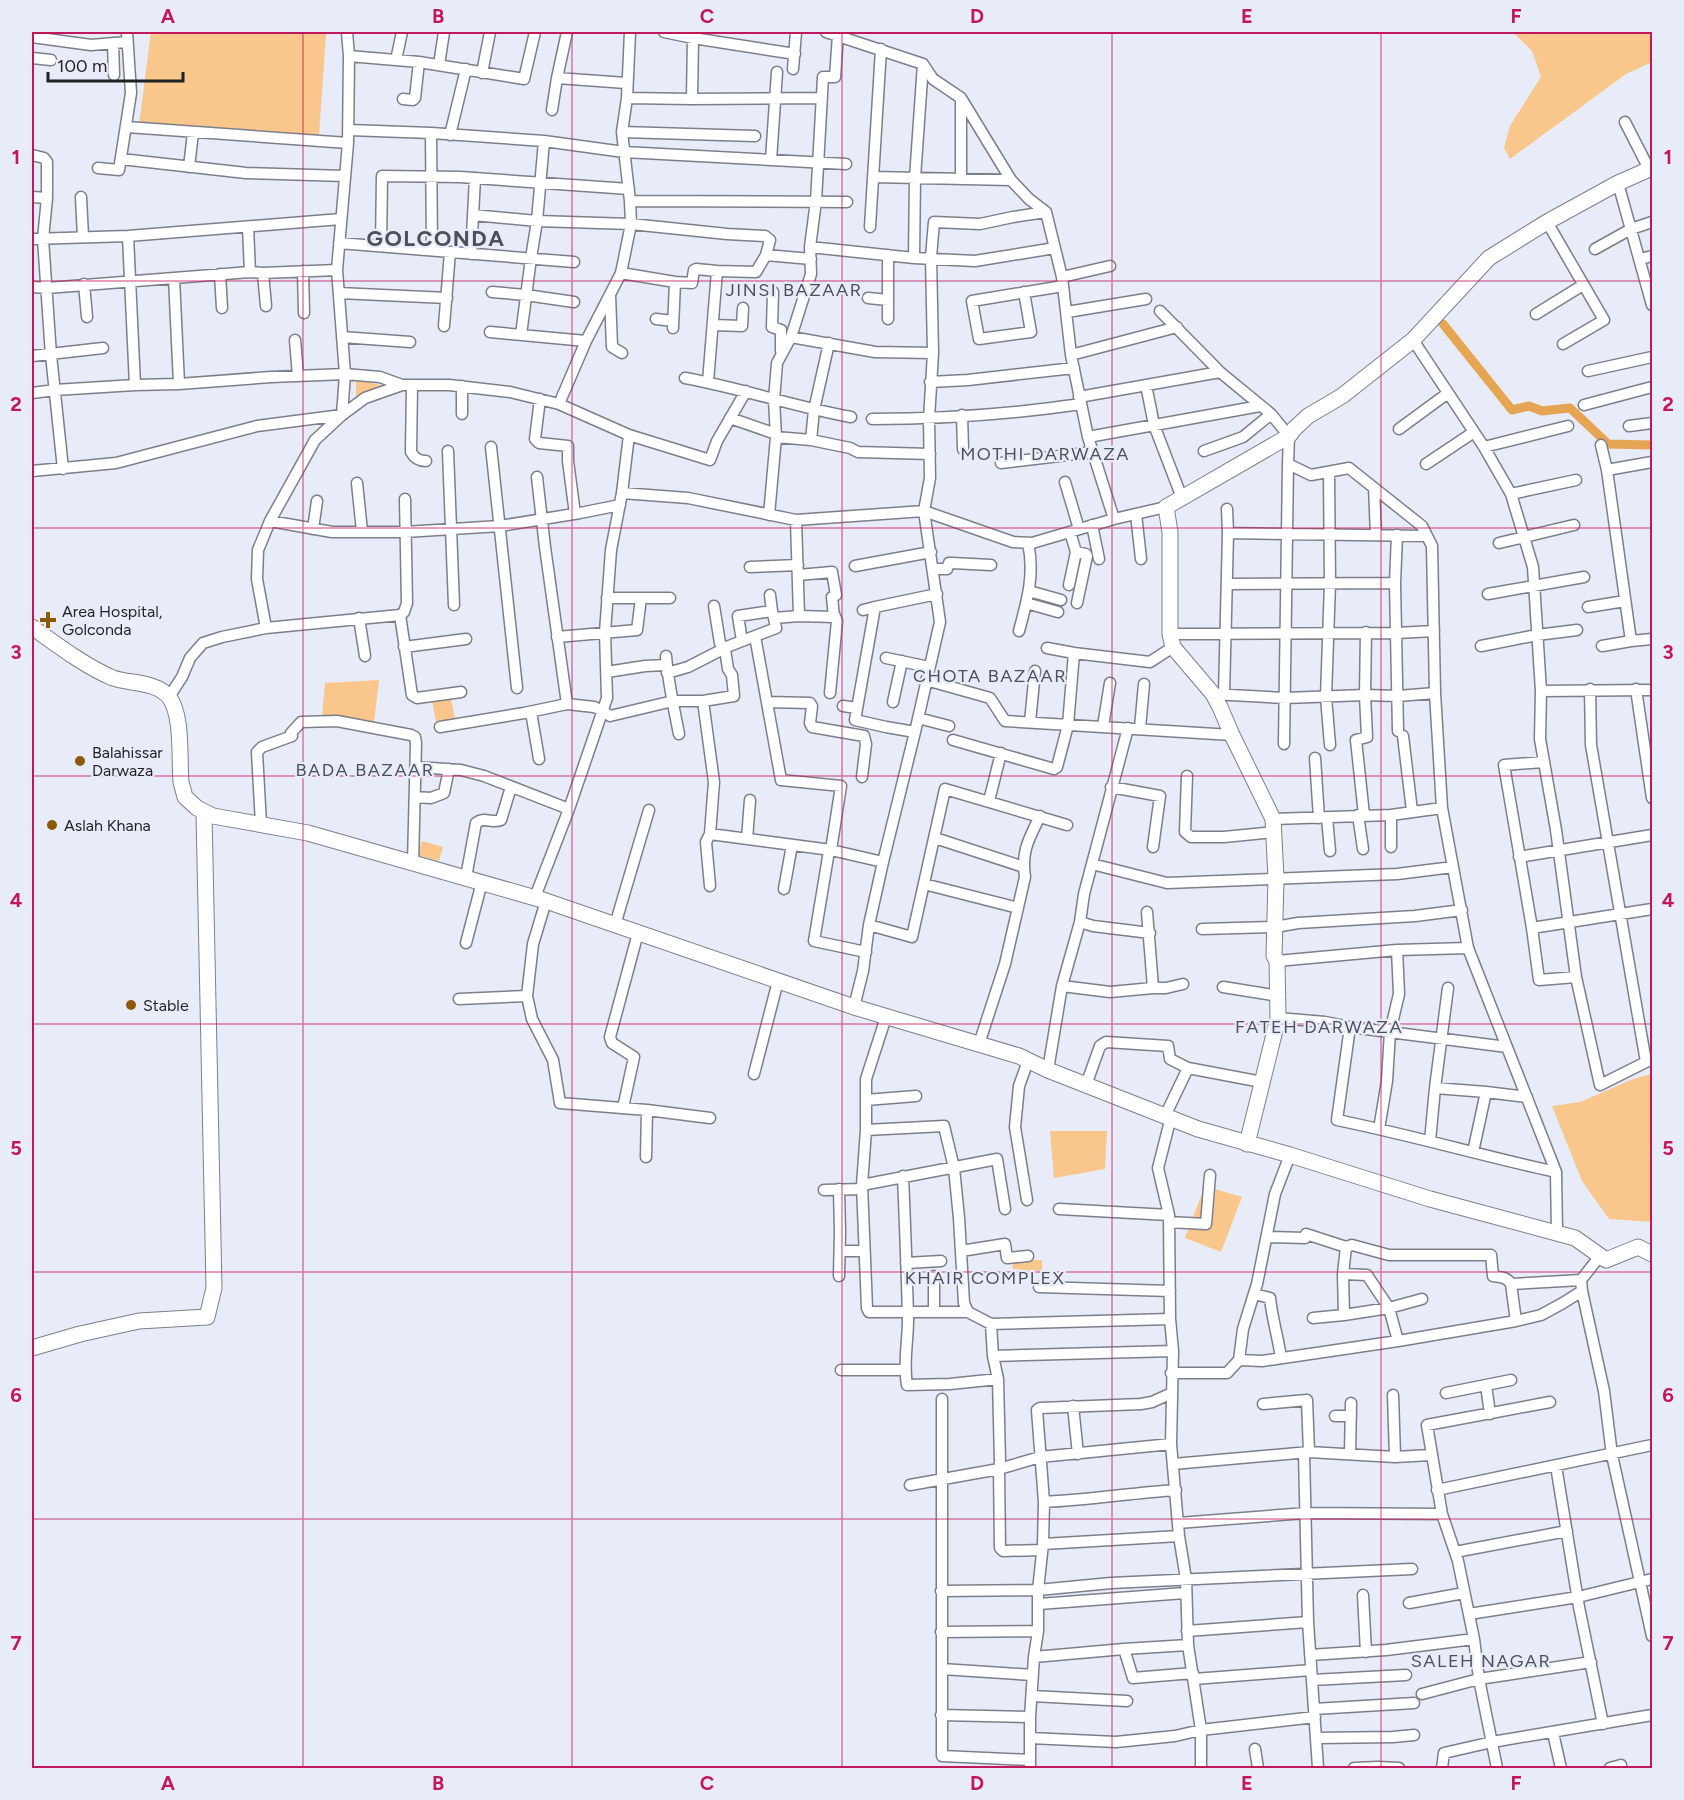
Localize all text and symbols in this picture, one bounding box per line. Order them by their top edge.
text: A [161,4,176,28]
text: B [432,4,444,28]
text: C [700,4,714,28]
text: D [970,4,984,28]
text: E [1241,4,1253,28]
text: F [1510,4,1522,28]
scale bar [48,45,183,83]
text: 100 m [57,55,107,77]
text: 1 [12,145,20,169]
text: 1 [1664,145,1672,169]
district label: GOLCONDA [367,225,505,252]
district label: JINSI BAZAAR [726,279,862,301]
text: 2 [10,392,22,416]
text: 2 [1662,392,1674,416]
district label: MOTHI DARWAZA [960,443,1130,465]
place label: Area Hospital, Golconda [62,602,162,639]
marker: Area Hospital, Golconda [39,611,57,629]
text: 3 [10,640,22,664]
text: 3 [1662,640,1674,664]
district label: CHOTA BAZAAR [913,665,1067,687]
place label: Balahissar Darwaza [92,743,163,780]
marker: Balahissar Darwaza [73,754,87,768]
district label: BADA BAZAAR [295,759,435,781]
place label: Aslah Khana [64,816,151,835]
marker: Aslah Khana [45,818,59,832]
text: 4 [10,888,23,912]
text: 4 [1662,888,1675,912]
place label: Stable [143,996,189,1015]
marker: Stable [124,998,138,1012]
district label: FATEH DARWAZA [1235,1016,1403,1038]
text: 5 [10,1136,22,1160]
text: 5 [1662,1136,1674,1160]
district label: KHAIR COMPLEX [905,1267,1065,1289]
text: 6 [10,1383,22,1407]
text: 6 [1662,1383,1674,1407]
text: 7 [10,1631,22,1655]
text: 7 [1662,1631,1674,1655]
district label: SALEH NAGAR [1411,1650,1551,1672]
text: A [161,1771,176,1795]
text: B [432,1771,444,1795]
text: C [700,1771,714,1795]
text: D [970,1771,984,1795]
text: E [1241,1771,1253,1795]
text: F [1510,1771,1522,1795]

